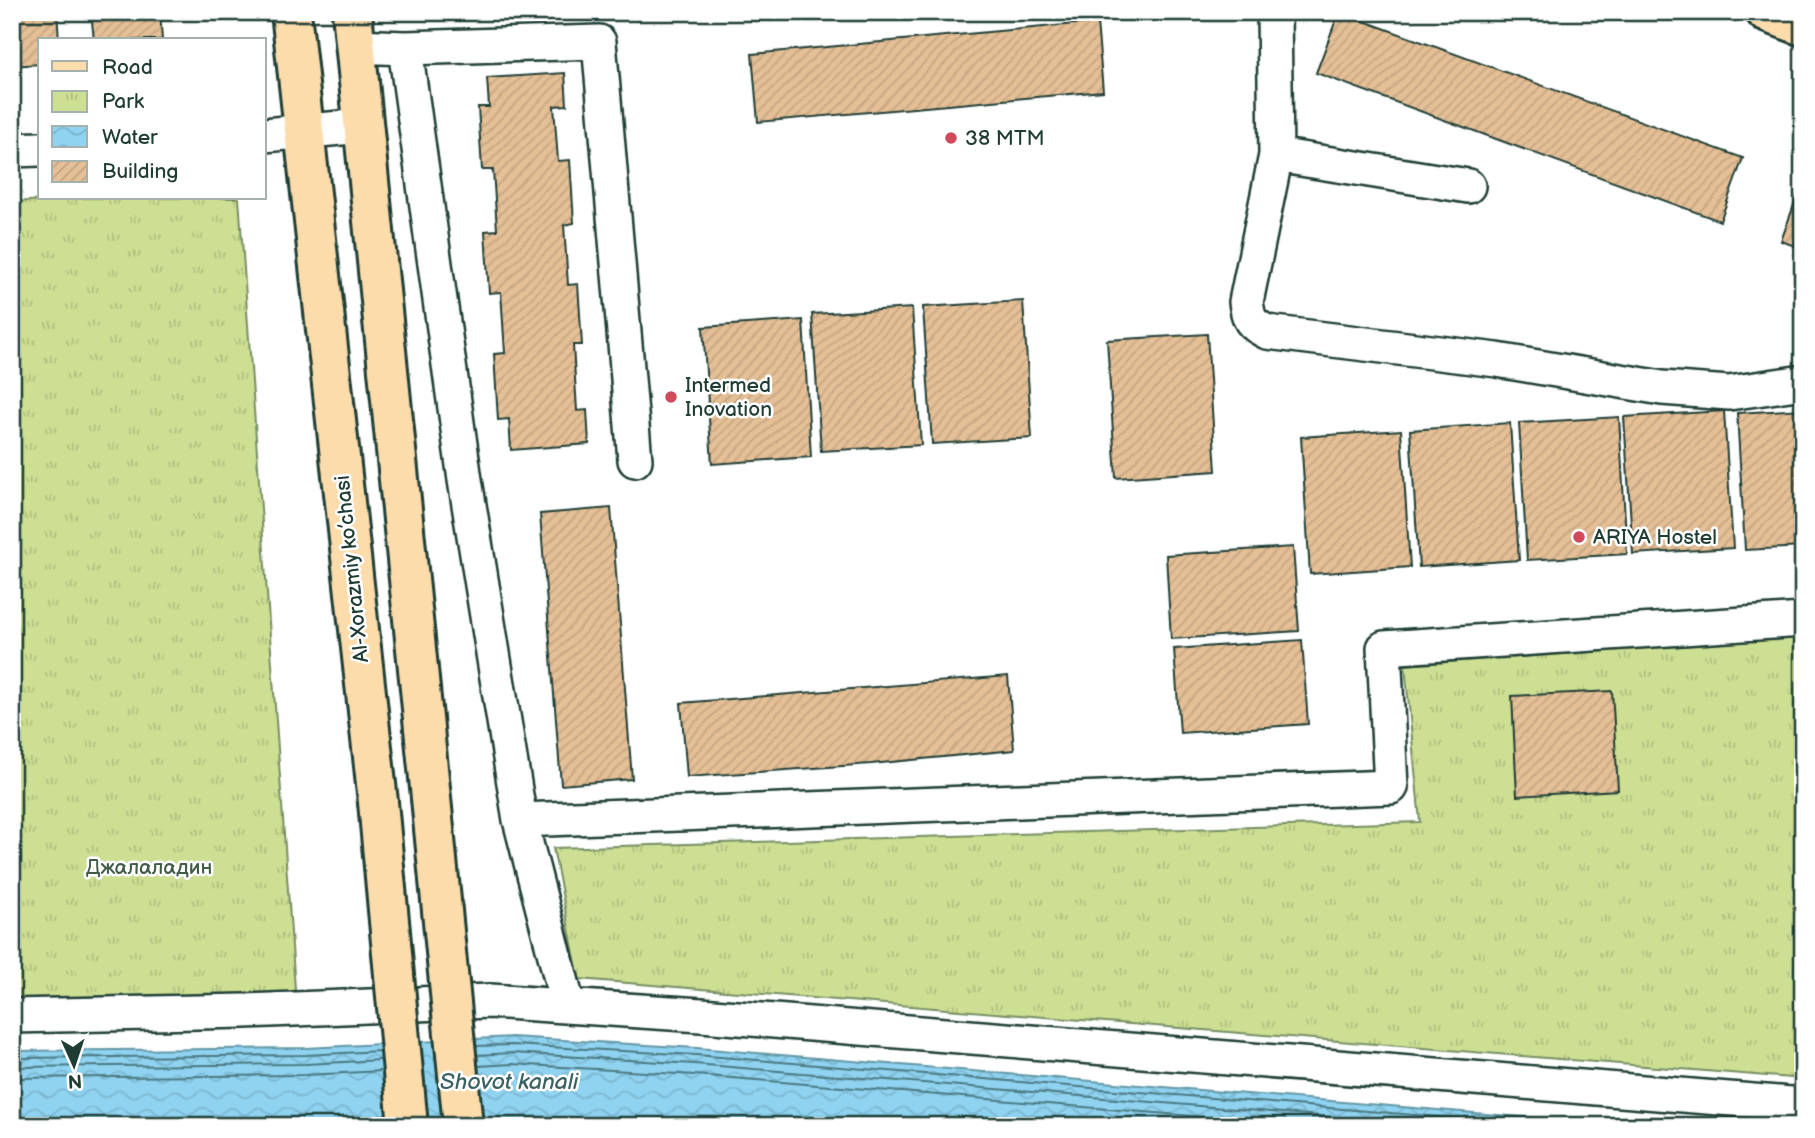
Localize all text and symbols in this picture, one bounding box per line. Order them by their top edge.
legend [38,38,266,200]
text: Road [102,55,153,80]
text: Park [102,89,145,114]
text: Water [102,125,158,150]
place label: 38 MTM [965,126,1045,151]
marker: 38 MTM [943,130,959,146]
text: Building [102,159,178,184]
place label: Intermed Inovation [685,373,772,422]
marker: Intermed Inovation [663,389,679,405]
street label: Al-Xorazmiy ko’chasi [330,474,374,664]
place label: ARIYA Hostel [1593,525,1717,550]
marker: ARIYA Hostel [1571,529,1587,545]
park label: Джалаладин [86,855,212,880]
north arrow [38,1030,108,1100]
water label: Shovot kanali [440,1068,579,1096]
text: N [67,1069,83,1092]

